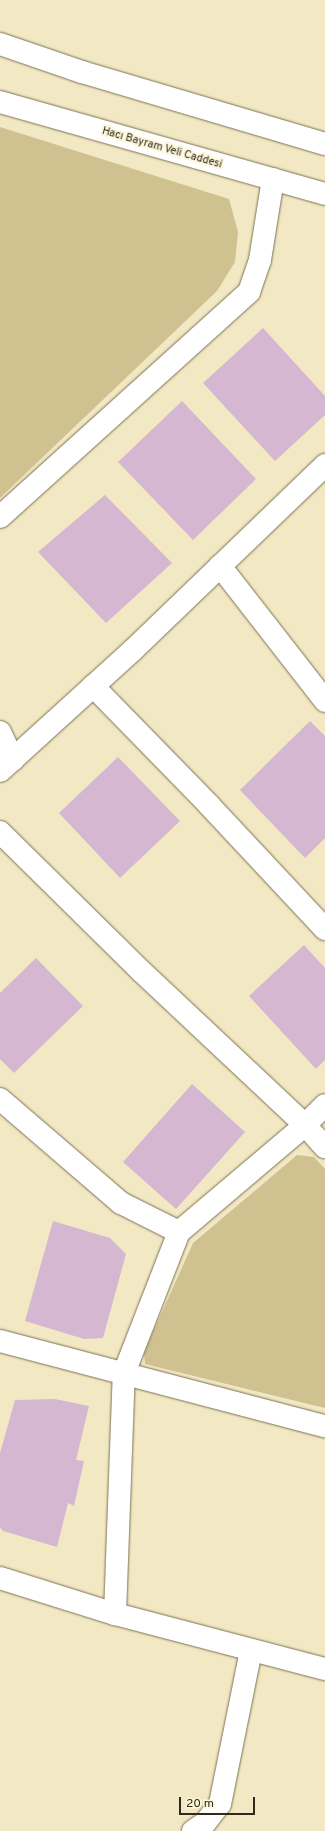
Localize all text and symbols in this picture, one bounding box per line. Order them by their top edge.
street label: Hacı Bayram Veli Caddesi [100,124,224,172]
scale bar [181,1789,257,1815]
text: 20 m [186,1796,214,1812]

